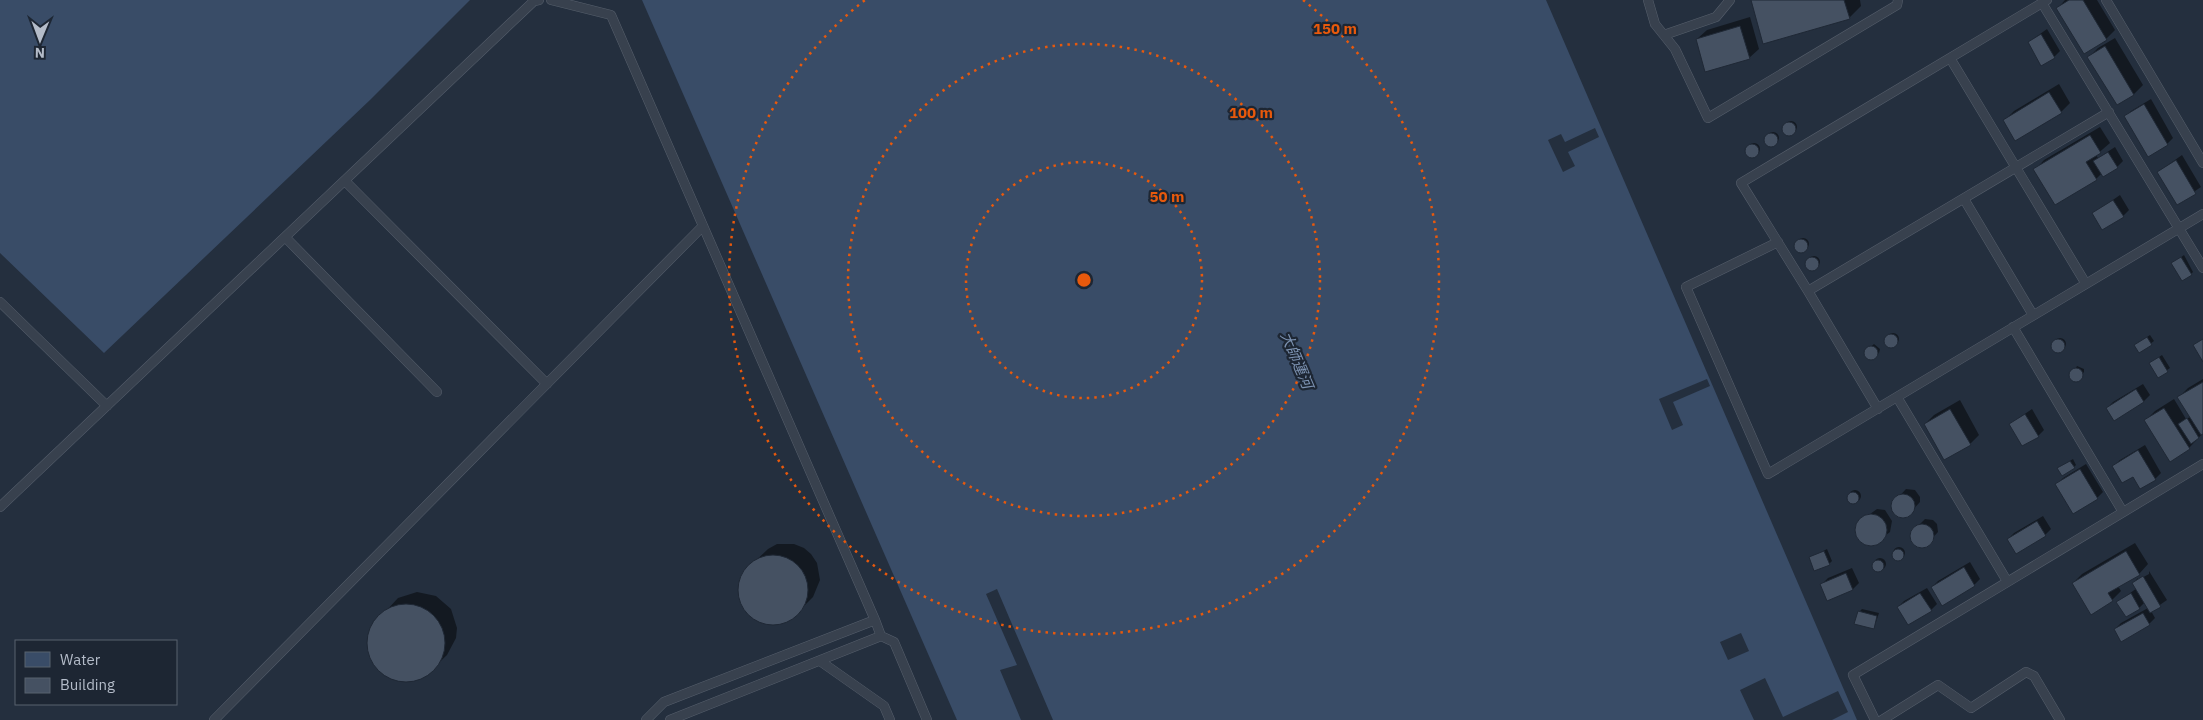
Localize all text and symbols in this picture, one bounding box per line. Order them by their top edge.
north arrow [15,15,65,65]
text: 150 m [1313,19,1357,38]
text: N [35,44,45,62]
text: 100 m [1229,103,1273,122]
text: 50 m [1150,187,1184,206]
centre of rings [1075,271,1093,289]
water label: 大師運河 [1277,329,1319,394]
legend [15,640,178,705]
text: Water [60,650,101,669]
text: Building [60,675,115,694]

